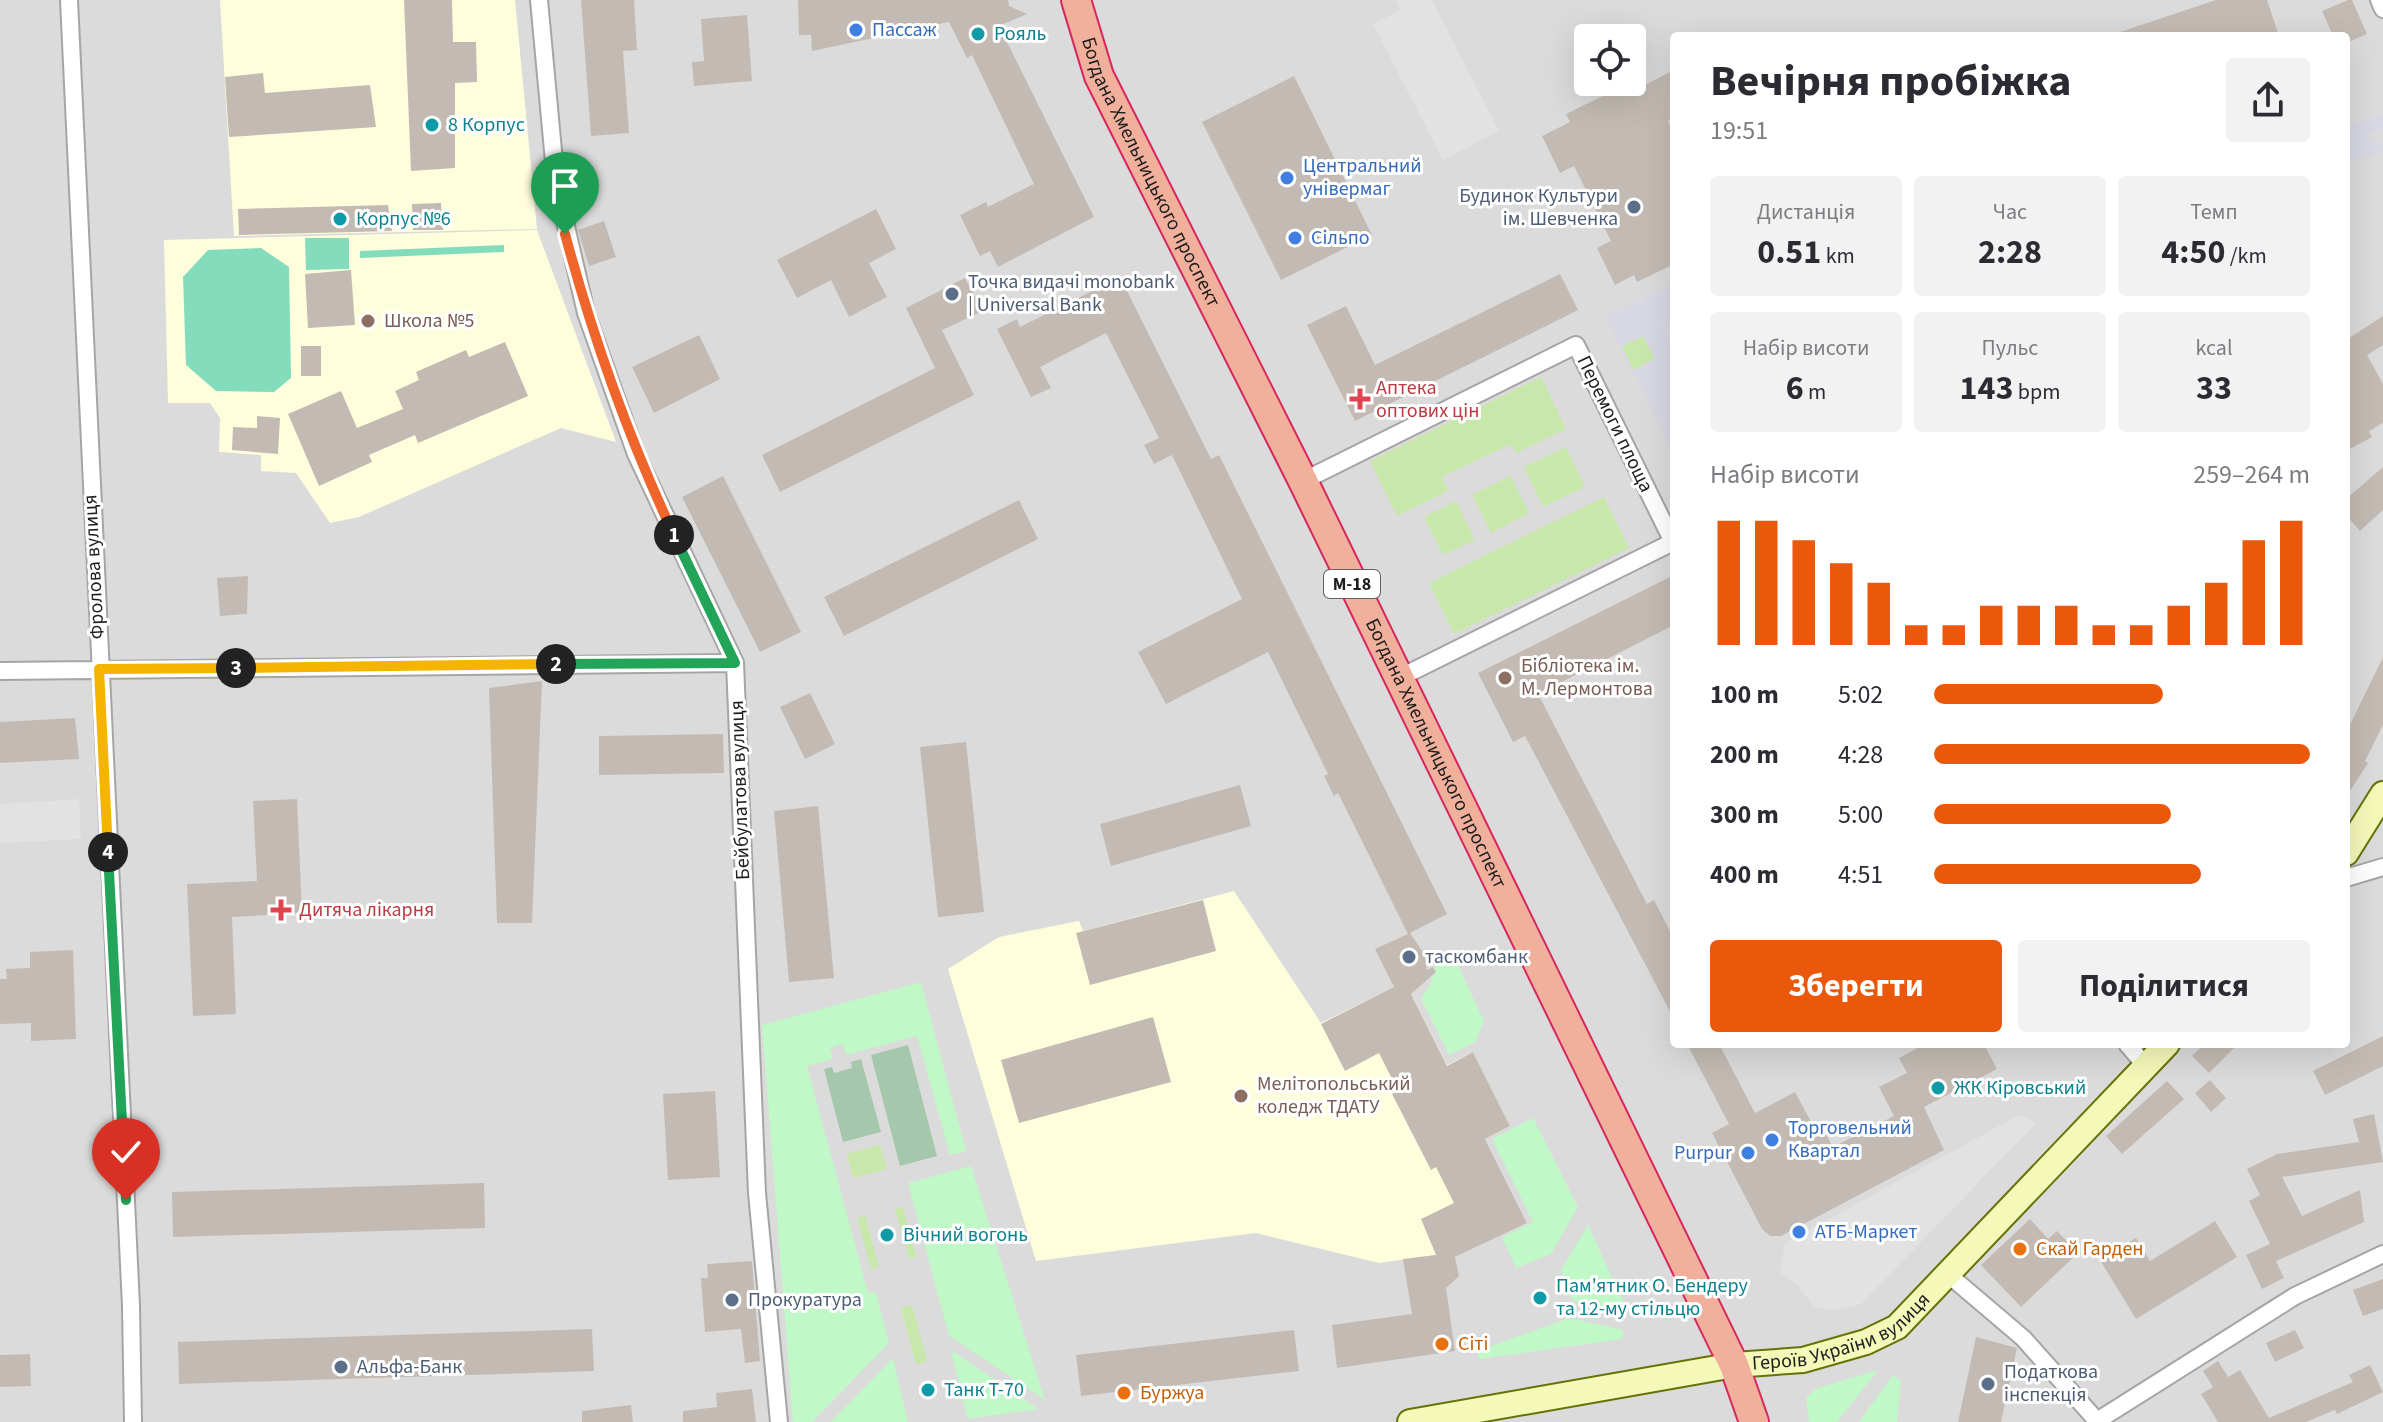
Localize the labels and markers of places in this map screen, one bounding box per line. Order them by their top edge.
place label: Пассаж [872,16,937,44]
place label: Рояль [994,20,1046,48]
marker: Пассаж [847,21,865,39]
marker: Рояль [969,25,987,43]
place label: 8 Корпус [448,111,525,139]
marker: 8 Корпус [423,116,441,134]
pin [531,152,599,234]
place label: Центральний універмаг [1303,152,1422,203]
marker: Центральний універмаг [1278,169,1296,187]
place label: Будинок Культури ім. Шевченка [1459,182,1618,233]
marker: Будинок Культури ім. Шевченка [1625,198,1643,216]
place label: Корпус №6 [356,205,451,233]
marker: Корпус №6 [331,210,349,228]
place label: Сільпо [1311,224,1370,252]
marker: Сільпо [1286,229,1304,247]
place label: Точка видачі monobank | Universal Bank [968,268,1175,319]
marker: Точка видачі monobank | Universal Bank [943,285,961,303]
place label: Школа №5 [384,307,474,335]
marker: Школа №5 [359,312,377,330]
place label: Аптека оптових цін [1376,374,1479,425]
marker: Аптека оптових цін [1351,390,1369,408]
pin: 1 [654,515,694,555]
pin: 2 [536,644,576,684]
pin: 3 [216,648,256,688]
place label: Бібліотека ім. М. Лермонтова [1521,652,1653,703]
marker: Бібліотека ім. М. Лермонтова [1496,669,1514,687]
pin: 4 [88,832,128,872]
place label: Дитяча лікарня [299,896,434,924]
marker: Дитяча лікарня [270,899,292,921]
place label: таскомбанк [1425,943,1528,971]
marker: таскомбанк [1400,948,1418,966]
place label: Мелітопольський коледж ТДАТУ [1257,1070,1411,1121]
place label: ЖК Кіровський [1954,1074,2086,1102]
marker: ЖК Кіровський [1929,1079,1947,1097]
marker: Мелітопольський коледж ТДАТУ [1232,1087,1250,1105]
place label: Торговельний Квартал [1788,1114,1912,1165]
pin [92,1118,160,1200]
marker: Торговельний Квартал [1763,1131,1781,1149]
place label: Purpur [1674,1139,1732,1167]
marker: Purpur [1739,1144,1757,1162]
place label: АТБ-Маркет [1815,1218,1918,1246]
place label: Вічний вогонь [903,1221,1028,1249]
marker: АТБ-Маркет [1790,1223,1808,1241]
marker: Вічний вогонь [878,1226,896,1244]
place label: Скай Гарден [2036,1235,2144,1263]
marker: Скай Гарден [2011,1240,2029,1258]
place label: Пам'ятник О. Бендеру та 12-му стільцю [1556,1272,1749,1323]
place label: Прокуратура [748,1286,862,1314]
marker: Пам'ятник О. Бендеру та 12-му стільцю [1531,1289,1549,1307]
marker: Прокуратура [723,1291,741,1309]
place label: Сіті [1458,1330,1488,1358]
marker: Сіті [1433,1335,1451,1353]
place label: Альфа-Банк [357,1353,462,1381]
marker: Альфа-Банк [332,1358,350,1376]
place label: Податкова інспекція [2004,1358,2098,1409]
marker: Податкова інспекція [1979,1375,1997,1393]
place label: Танк Т-70 [944,1376,1024,1404]
place label: Буржуа [1140,1379,1204,1407]
marker: Танк Т-70 [919,1381,937,1399]
marker: Буржуа [1115,1384,1133,1402]

